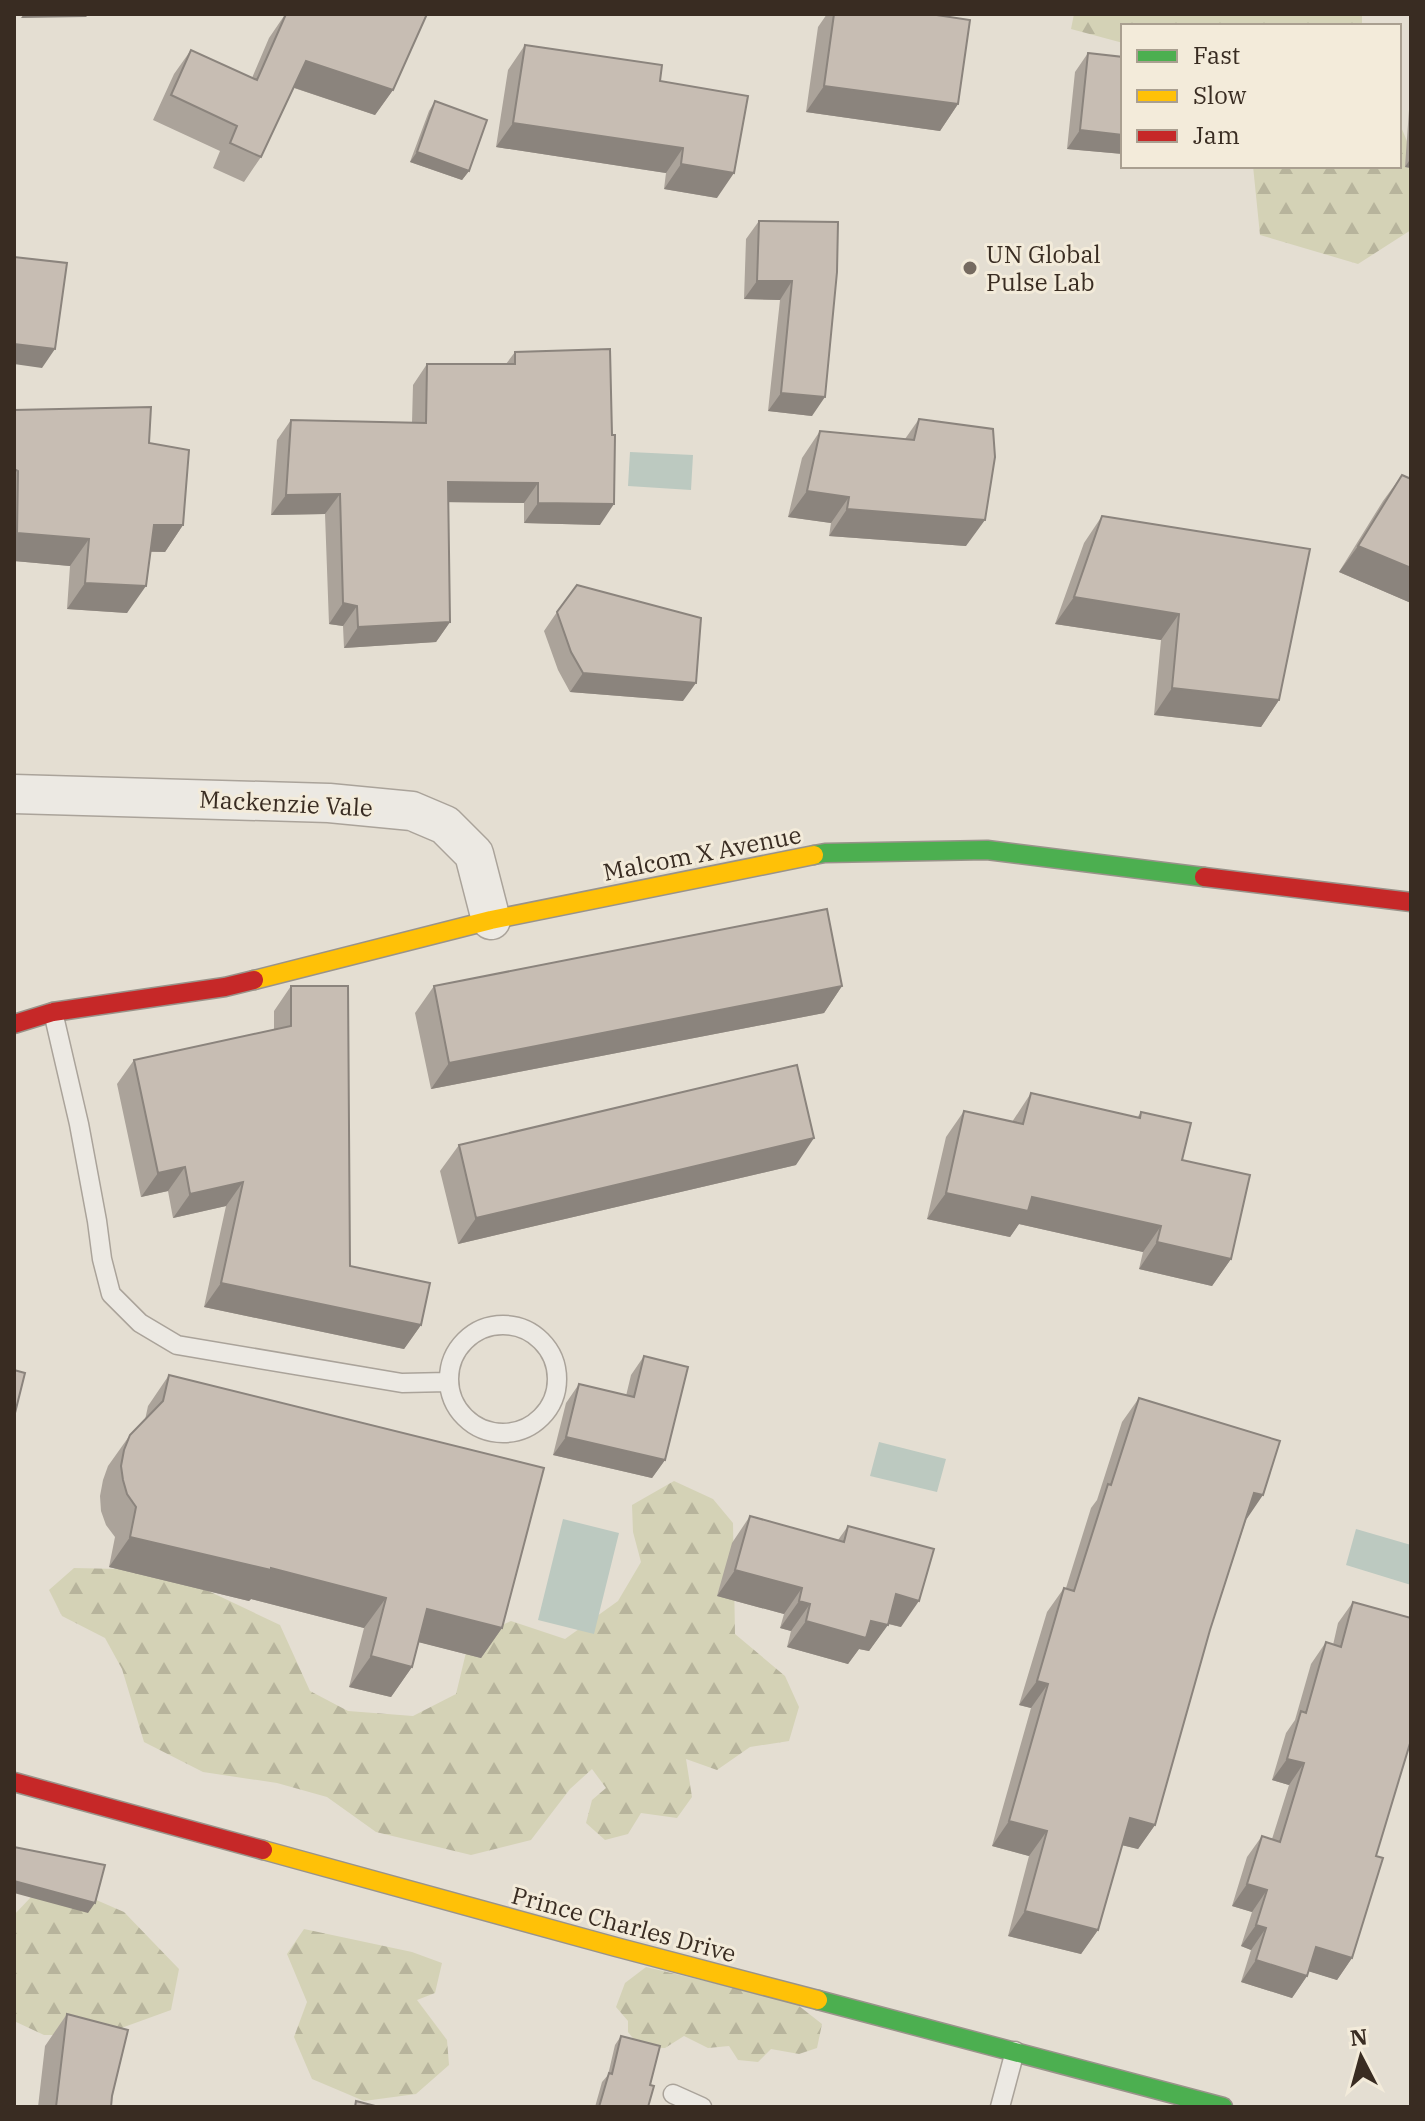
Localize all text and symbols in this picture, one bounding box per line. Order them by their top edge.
legend [1121,24,1401,168]
text: Fast [1193,39,1240,71]
text: Slow [1193,79,1247,111]
text: Jam [1193,119,1240,151]
place label: UN Global Pulse Lab [986,238,1101,298]
marker: UN Global Pulse Lab [961,259,979,277]
street label: Mackenzie Vale [198,782,374,824]
street label: Malcom X Avenue [600,818,804,888]
street label: Prince Charles Drive [508,1879,740,1969]
north arrow [1321,2017,1401,2097]
text: N [1349,2021,1369,2052]

